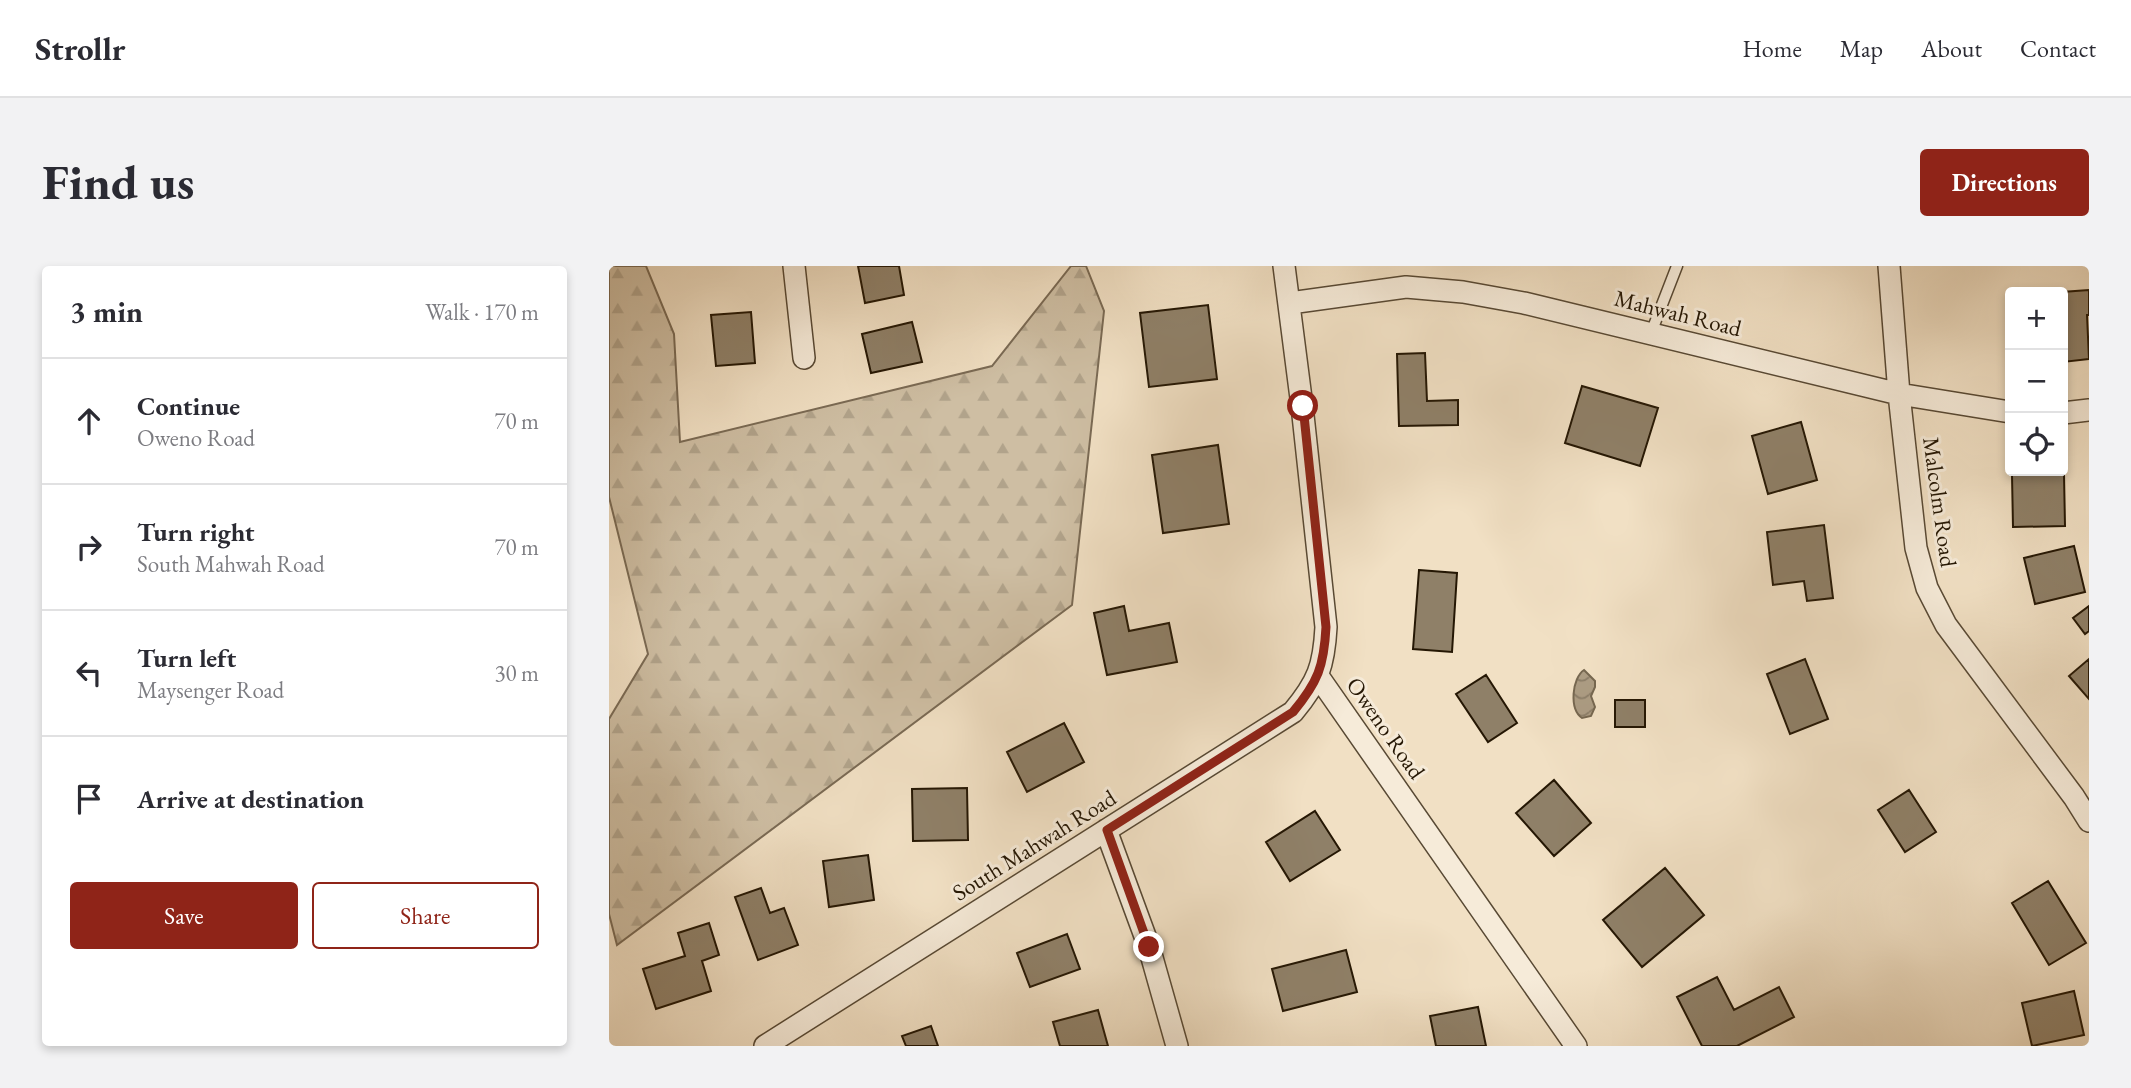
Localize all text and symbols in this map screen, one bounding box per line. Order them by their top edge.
text: Strollr [35,27,126,70]
text: Home [1742,33,1802,64]
text: Map [1840,33,1883,64]
text: About [1921,33,1982,64]
text: Contact [2020,33,2096,64]
button: Directions [1920,149,2089,216]
text: Find us [42,150,194,214]
street label: Mahwah Road [1611,283,1745,343]
map controls [2005,287,2068,476]
button: + [2005,287,2068,350]
text: 3 min [70,292,143,331]
text: Walk · 170 m [425,297,539,327]
button: − [2005,350,2068,413]
text: Continue [137,389,240,423]
route start [1287,390,1318,421]
icon: ahead [70,402,108,440]
text: 70 m [494,406,539,436]
button: locate [2005,413,2068,476]
text: Oweno Road [137,423,255,453]
street label: Malcolm Road [1916,435,1964,569]
text: Turn right [137,515,255,549]
icon: right [70,528,108,566]
text: 70 m [494,532,539,562]
text: South Mahwah Road [137,549,325,579]
text: Turn left [137,641,236,675]
icon: left [70,654,108,692]
text: 30 m [494,658,539,688]
street label: Oweno Road [1340,671,1432,785]
text: Maysenger Road [137,675,284,705]
icon: arrive [70,780,108,818]
text: Arrive at destination [137,782,364,816]
street label: South Mahwah Road [946,782,1122,907]
button: Save [70,882,298,949]
button: Share [312,882,539,949]
route end [1133,931,1164,962]

